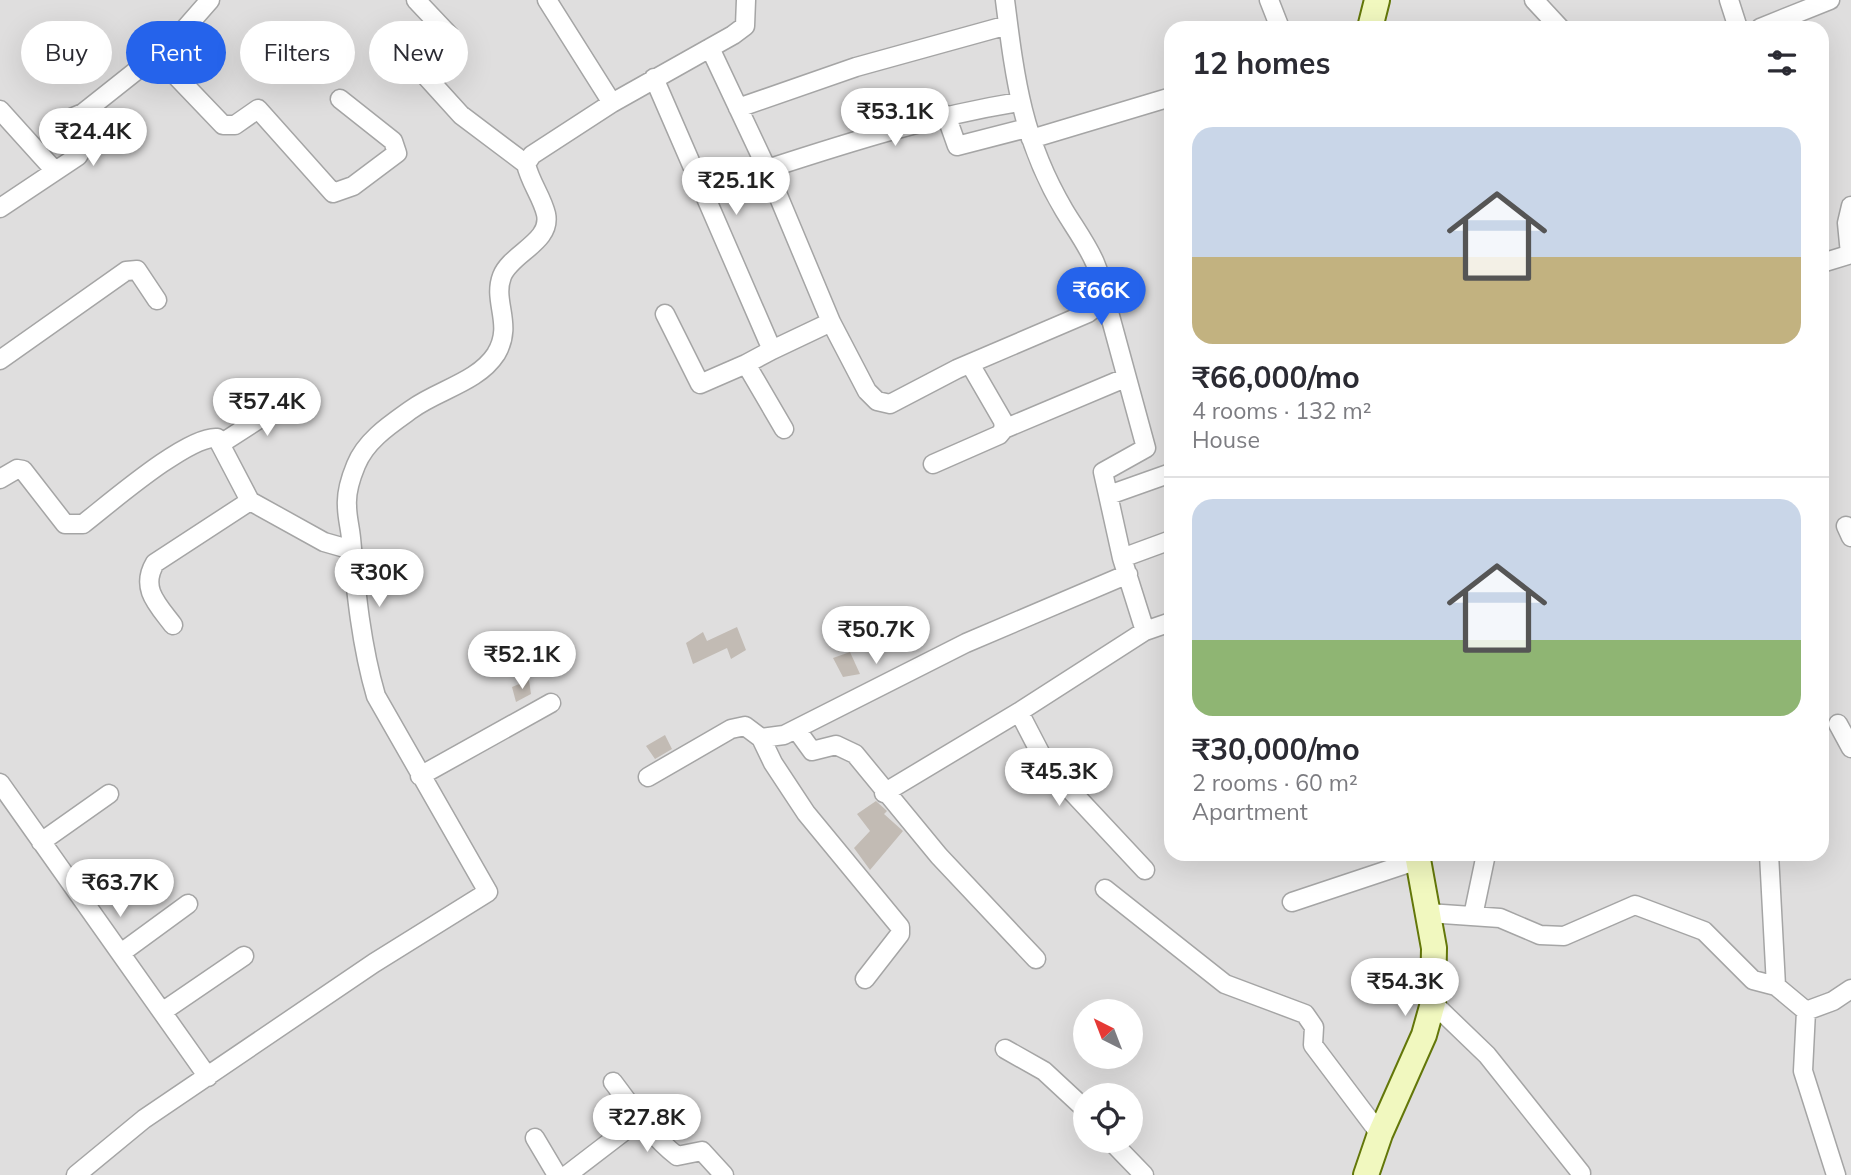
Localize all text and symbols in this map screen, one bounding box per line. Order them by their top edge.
chip: Buy [21,21,112,84]
chip: Rent [126,21,226,84]
chip: Filters [240,21,355,84]
chip: New [369,21,468,84]
text: 12 homes [1192,44,1331,82]
icon: filters [1763,44,1801,82]
pin: ₹53.1K [838,88,952,148]
text: ₹53.1K [857,96,933,125]
pin: ₹24.4K [36,108,150,168]
text: ₹24.4K [55,116,131,145]
pin: ₹25.1K [679,158,793,217]
text: ₹25.1K [698,165,774,194]
icon: home [1434,173,1560,299]
pin: ₹66K [1060,268,1142,327]
text: ₹66K [1073,275,1129,304]
text: ₹66,000/mo [1192,358,1360,396]
pin: ₹57.4K [210,378,324,438]
text: ₹57.4K [229,386,305,415]
text: 4 rooms · 132 m² [1192,396,1372,425]
text: House [1192,425,1260,454]
icon: home [1434,545,1560,671]
pin: ₹30K [338,550,420,609]
text: ₹30K [351,557,407,586]
pin: ₹50.7K [819,606,933,666]
text: ₹50.7K [838,614,914,643]
pin: ₹52.1K [465,632,579,691]
text: ₹52.1K [484,639,560,668]
text: ₹30,000/mo [1192,730,1360,768]
pin: ₹45.3K [1002,748,1116,808]
text: ₹45.3K [1021,756,1097,785]
text: 2 rooms · 60 m² [1192,768,1358,797]
text: Apartment [1192,797,1308,826]
pin: ₹63.7K [63,860,177,919]
text: ₹63.7K [82,867,158,896]
pin: ₹54.3K [1348,958,1462,1018]
text: ₹54.3K [1367,966,1443,995]
north arrow [1073,999,1143,1069]
map controls [1073,999,1143,1153]
button: locate [1073,1083,1143,1153]
pin: ₹27.8K [590,1094,704,1154]
text: ₹27.8K [609,1102,685,1131]

